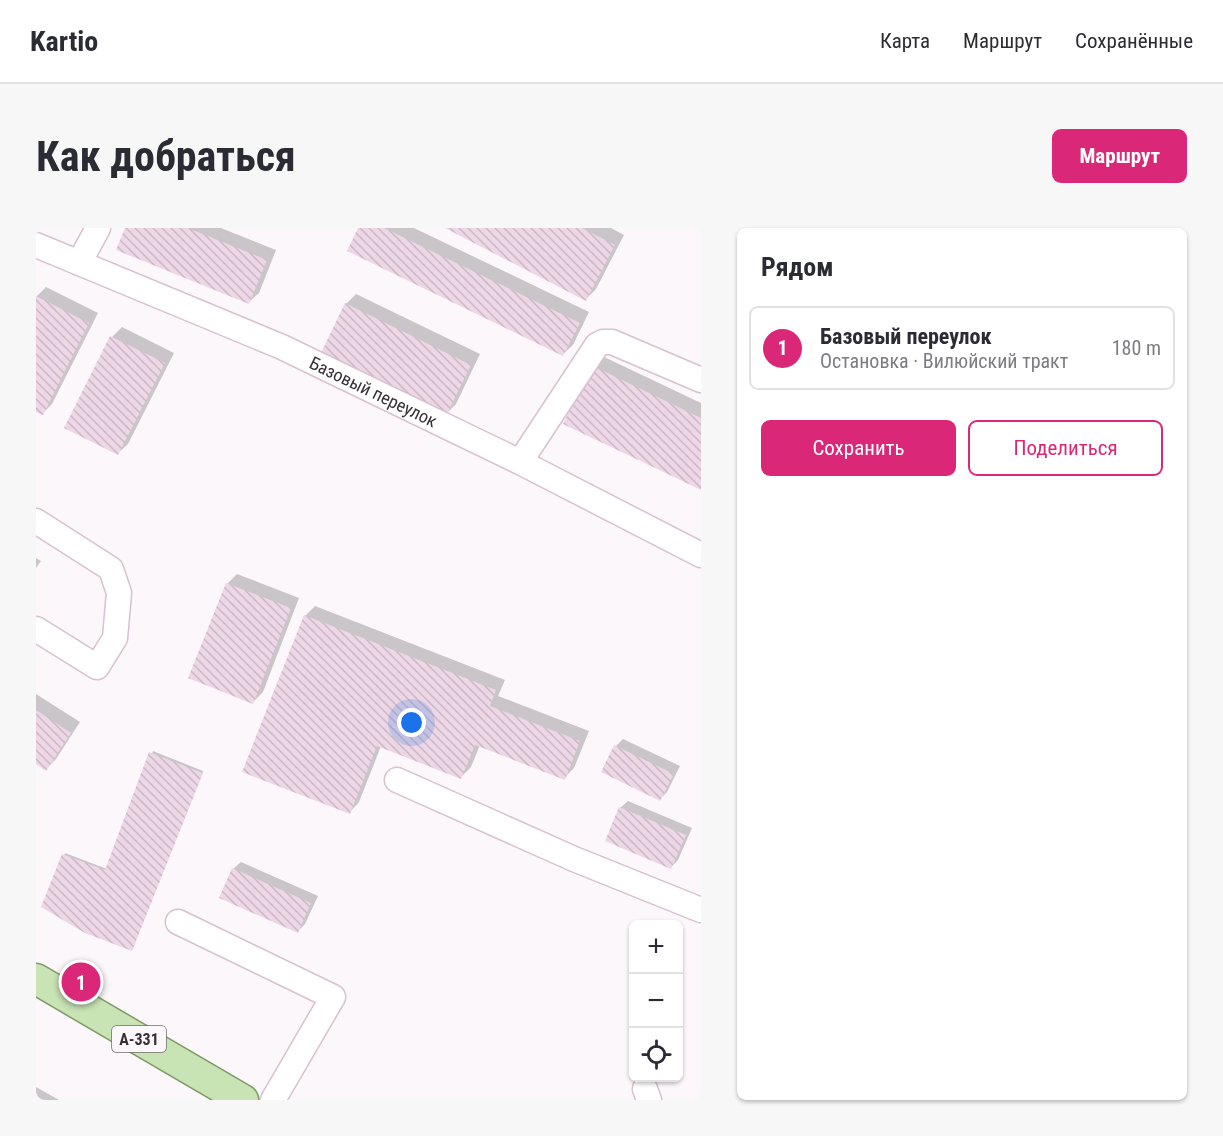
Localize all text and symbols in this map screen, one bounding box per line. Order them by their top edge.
text: Kartio [30,25,98,58]
text: Карта [880,29,930,53]
text: Маршрут [963,29,1042,53]
text: Сохранённые [1075,29,1193,53]
button: Маршрут [1052,129,1187,183]
text: Как добраться [36,132,296,181]
text: Рядом [761,252,833,282]
text: Базовый переулок [820,324,992,349]
text: 1 [777,336,788,360]
text: 180 m [1112,336,1161,360]
text: Остановка · Вилюйский тракт [820,349,1068,373]
street label: Базовый переулок [306,352,441,431]
button: Сохранить [761,420,956,476]
button: Поделиться [968,420,1163,476]
your location [397,708,426,737]
map controls [629,920,683,1082]
button: + [629,920,683,974]
pin: 1 [62,960,100,1005]
button: − [629,974,683,1028]
road number: А-331 [112,1026,166,1052]
button: locate [629,1028,683,1082]

